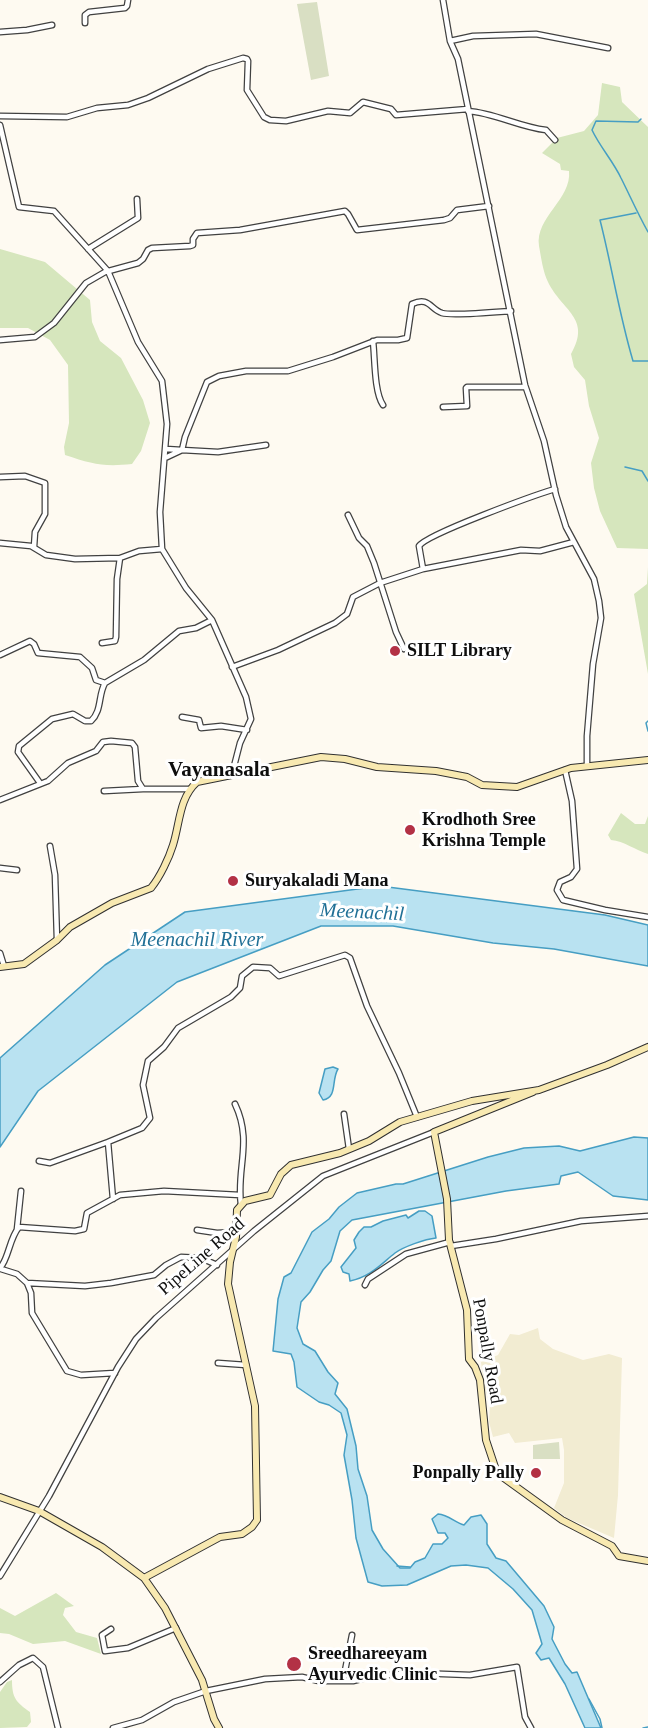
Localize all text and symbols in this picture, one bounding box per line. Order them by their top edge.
place label: SILT Library [407,640,512,662]
marker: SILT Library [388,644,402,658]
district label: Vayanasala [168,758,270,784]
place label: Krodhoth Sree Krishna Temple [422,809,546,852]
marker: Krodhoth Sree Krishna Temple [403,823,417,837]
place label: Suryakaladi Mana [245,870,389,892]
marker: Suryakaladi Mana [226,874,240,888]
water label: Meenachil [319,899,405,927]
water label: Meenachil River [131,929,263,953]
street label: PipeLine Road [154,1214,250,1300]
street label: Ponpally Road [467,1297,507,1405]
place label: Ponpally Pally [412,1462,524,1484]
marker: Ponpally Pally [529,1466,543,1480]
place label: Sreedhareeyam Ayurvedic Clinic [308,1643,437,1686]
marker: Sreedhareeyam Ayurvedic Clinic [285,1655,303,1673]

